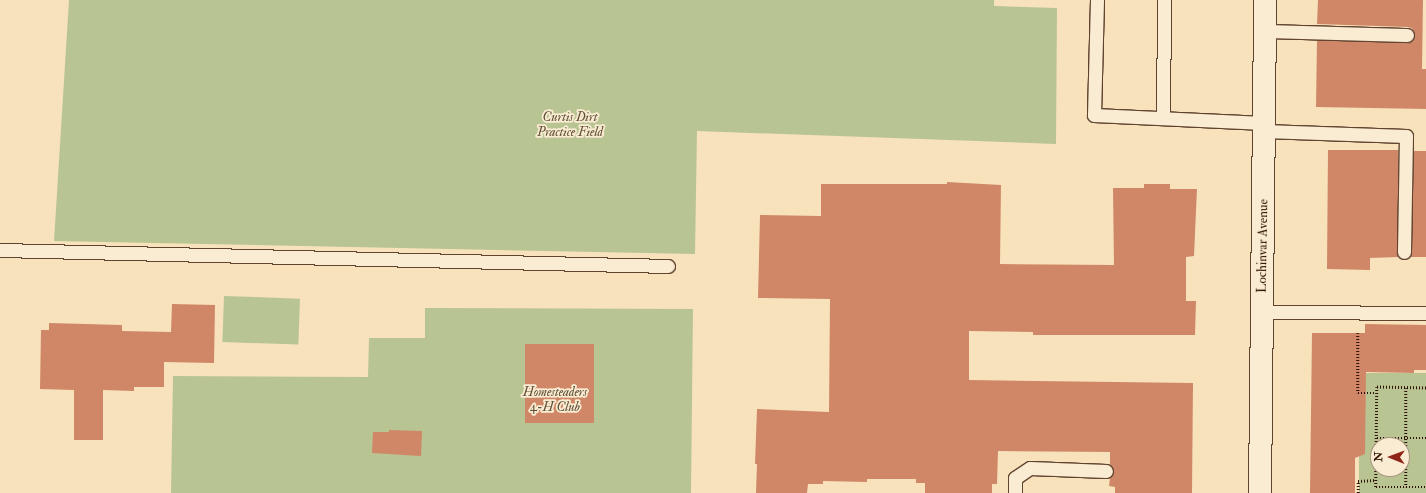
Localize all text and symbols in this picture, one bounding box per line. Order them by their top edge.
park label: Curtis Dirt Practice Field [537,110,603,141]
street label: Lochinvar Avenue [1254,199,1272,293]
park label: Homesteaders 4-H Club [523,385,587,416]
north arrow [1370,437,1410,477]
text: N [1372,452,1385,462]

